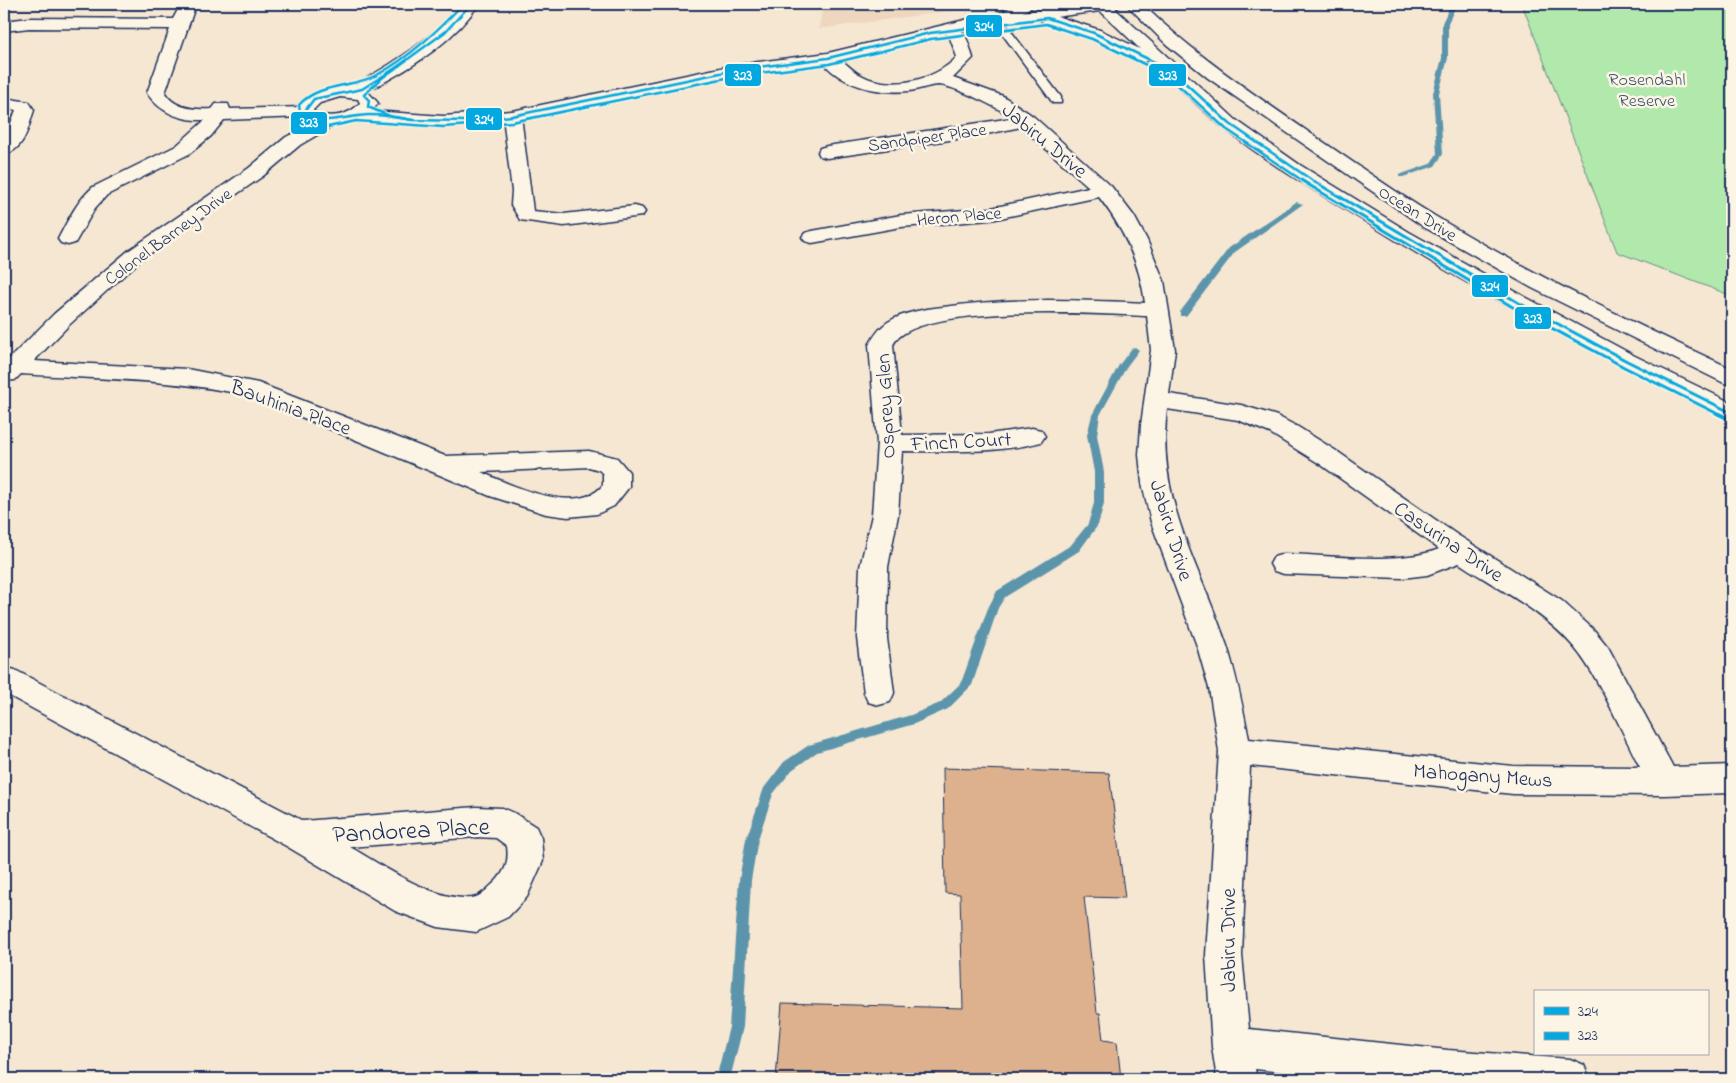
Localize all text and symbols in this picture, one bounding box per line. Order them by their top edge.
line badge: 324 [965,14,1003,38]
text: 324 [974,17,993,38]
line badge: 323 [724,63,762,87]
line badge: 323 [1148,63,1187,87]
text: 323 [733,66,752,87]
text: 323 [1158,66,1177,87]
park label: Rosendahl Reserve [1609,68,1685,115]
street label: Jabiru Drive [994,97,1094,187]
line badge: 324 [465,107,503,131]
text: 324 [474,110,493,131]
line badge: 323 [290,111,328,135]
text: 323 [299,113,318,134]
street label: Sandpiper Place [866,118,989,160]
street label: Ocean Drive [1372,180,1462,250]
street label: Colonel Barney Drive [100,182,239,293]
street label: Heron Place [916,201,1004,235]
line badge: 324 [1471,274,1509,298]
text: 324 [1480,277,1499,298]
line badge: 323 [1514,306,1552,330]
text: 323 [1523,309,1542,330]
street label: Osprey Glen [869,352,907,459]
street label: Bauhinia Place [225,373,355,445]
street label: Finch Court [909,425,1012,461]
street label: Jabiru Drive [1141,476,1200,585]
street label: Casurina Drive [1387,495,1509,591]
street label: Mahogany Mews [1412,757,1554,799]
street label: Pandorea Place [332,810,492,854]
street label: Jabiru Drive [1215,887,1245,992]
legend [1534,990,1708,1056]
text: 324 [1578,1001,1598,1023]
text: 323 [1578,1025,1598,1047]

